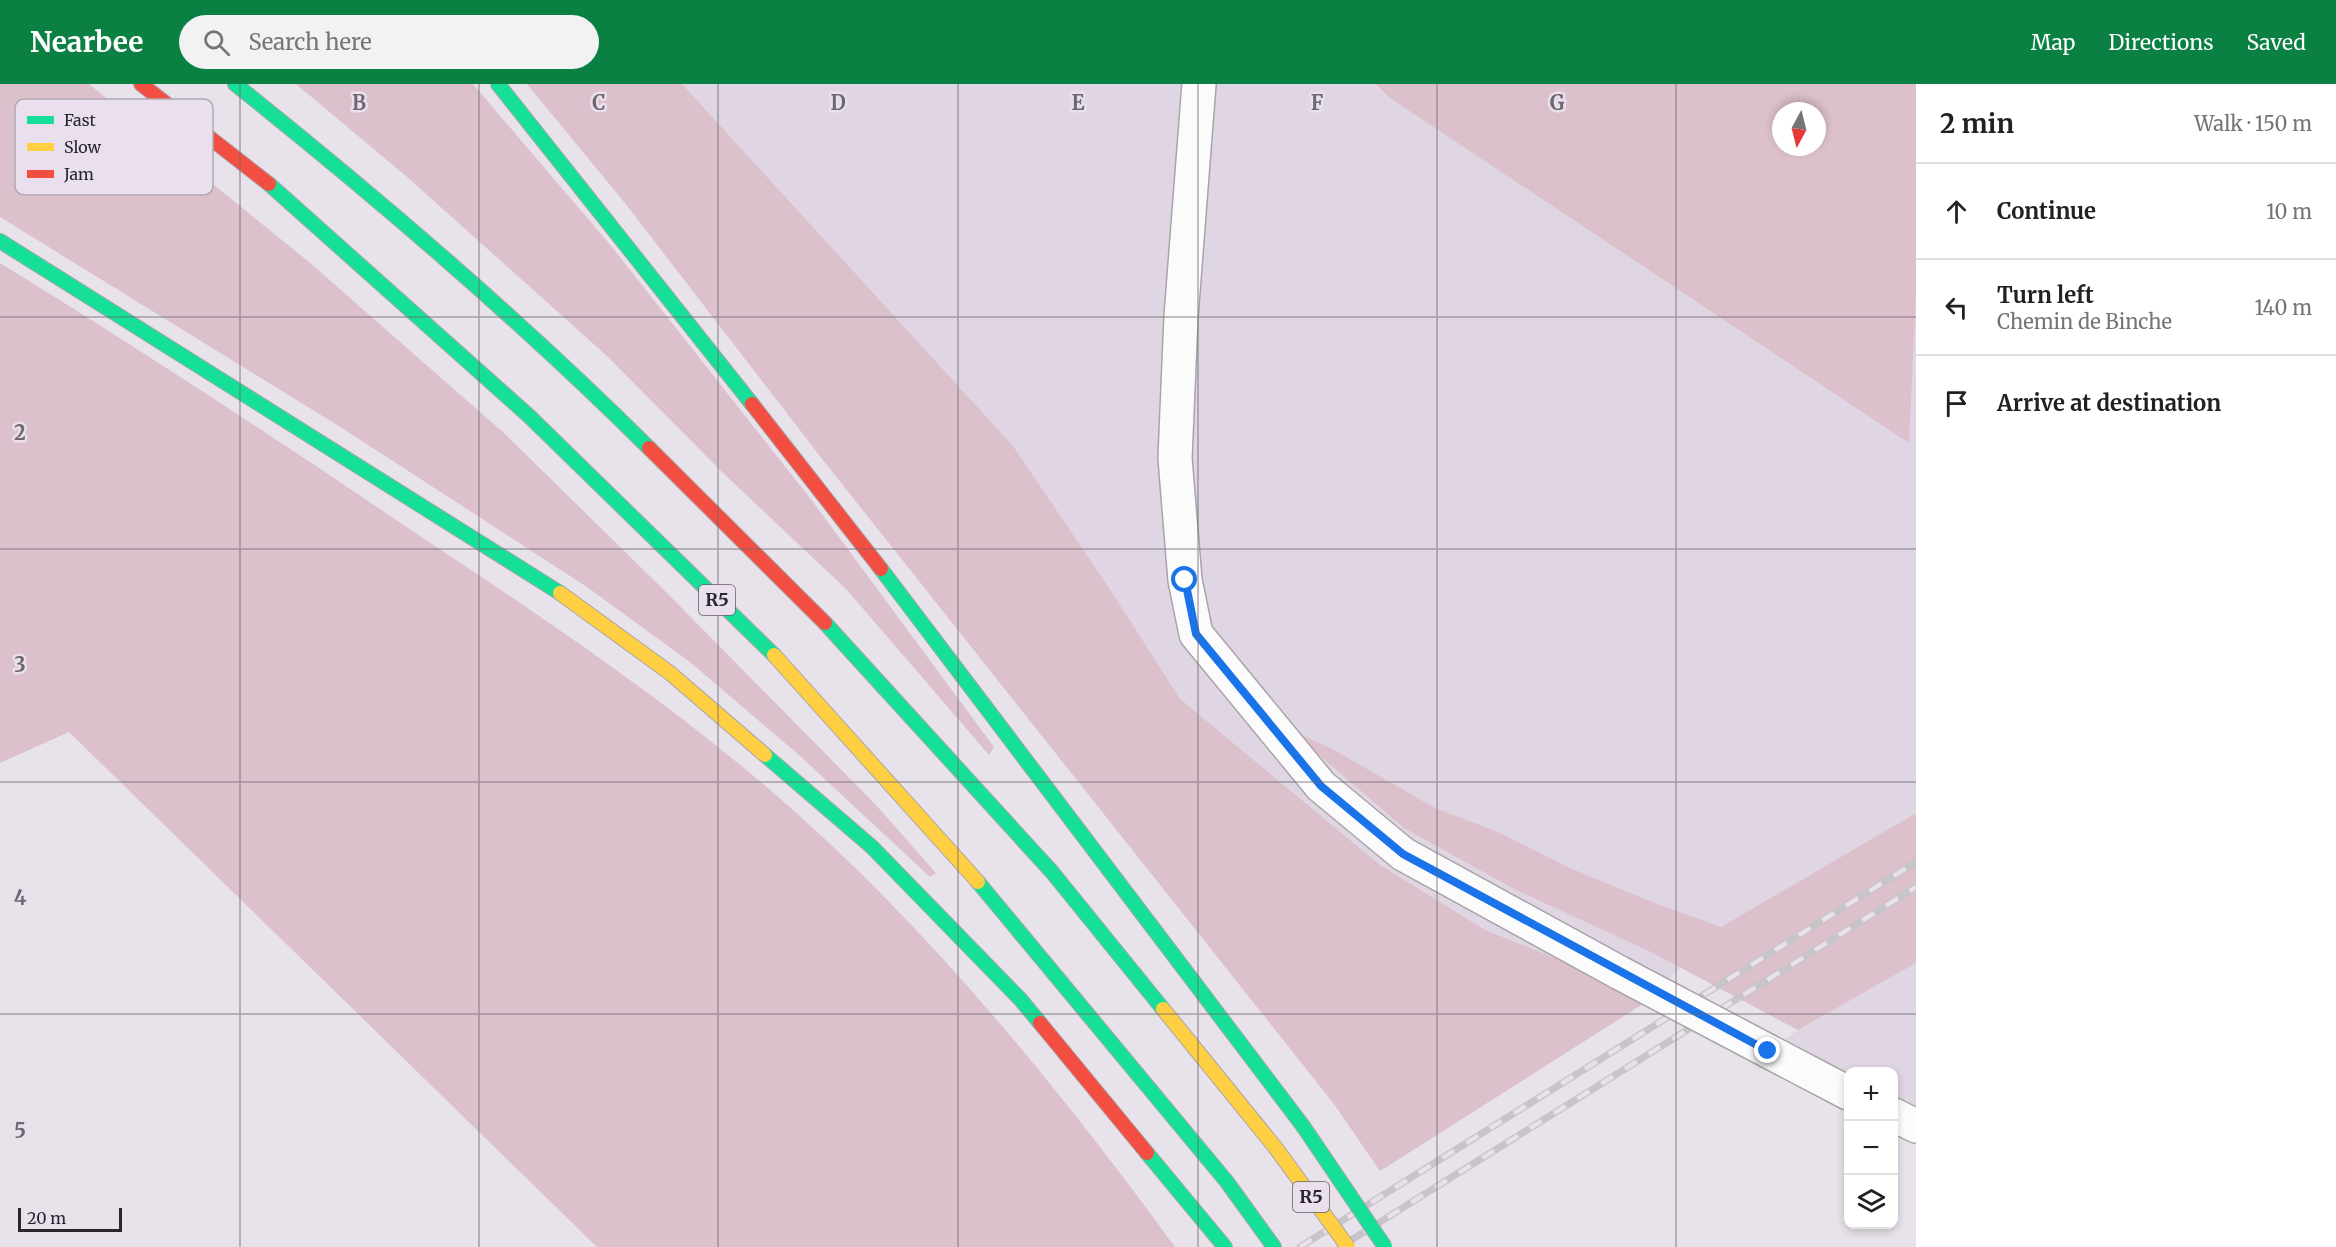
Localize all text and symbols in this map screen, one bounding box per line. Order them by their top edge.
search box [179,15,599,69]
text: Nearbee [30,24,143,60]
icon: search [200,26,233,59]
text: Search here [248,28,372,56]
text: Map [2031,29,2075,56]
text: Directions [2108,29,2213,56]
text: Saved [2246,29,2306,56]
text: B [352,90,366,115]
text: C [592,90,606,115]
text: D [830,90,846,115]
text: E [1071,90,1085,115]
text: F [1311,90,1324,115]
text: G [1550,90,1565,115]
legend [15,99,213,195]
north arrow [1772,102,1826,156]
text: 2 min [1940,107,2014,140]
text: Fast [64,110,97,130]
text: Walk · 150 m [2194,111,2312,136]
text: Slow [64,137,102,157]
text: Jam [63,164,94,184]
icon: ahead [1940,195,1973,228]
text: Continue [1997,197,2096,225]
text: 10 m [2266,199,2312,224]
text: Turn left [1997,281,2094,309]
icon: left [1940,291,1973,324]
text: 140 m [2255,295,2312,320]
text: Chemin de Binche [1997,309,2172,334]
icon: arrive [1940,387,1973,420]
text: Arrive at destination [1997,389,2221,417]
text: 2 [14,420,26,445]
route start [1171,566,1197,592]
road number: R5 [699,585,735,615]
text: 3 [14,652,26,677]
text: 4 [14,885,27,910]
route end [1754,1037,1780,1063]
map controls [1844,1067,1898,1229]
button: + [1844,1067,1898,1121]
text: 5 [14,1118,26,1143]
button: − [1844,1121,1898,1175]
button: layers [1844,1175,1898,1229]
road number: R5 [1293,1182,1329,1212]
scale bar [18,1205,122,1232]
text: 20 m [27,1208,66,1228]

